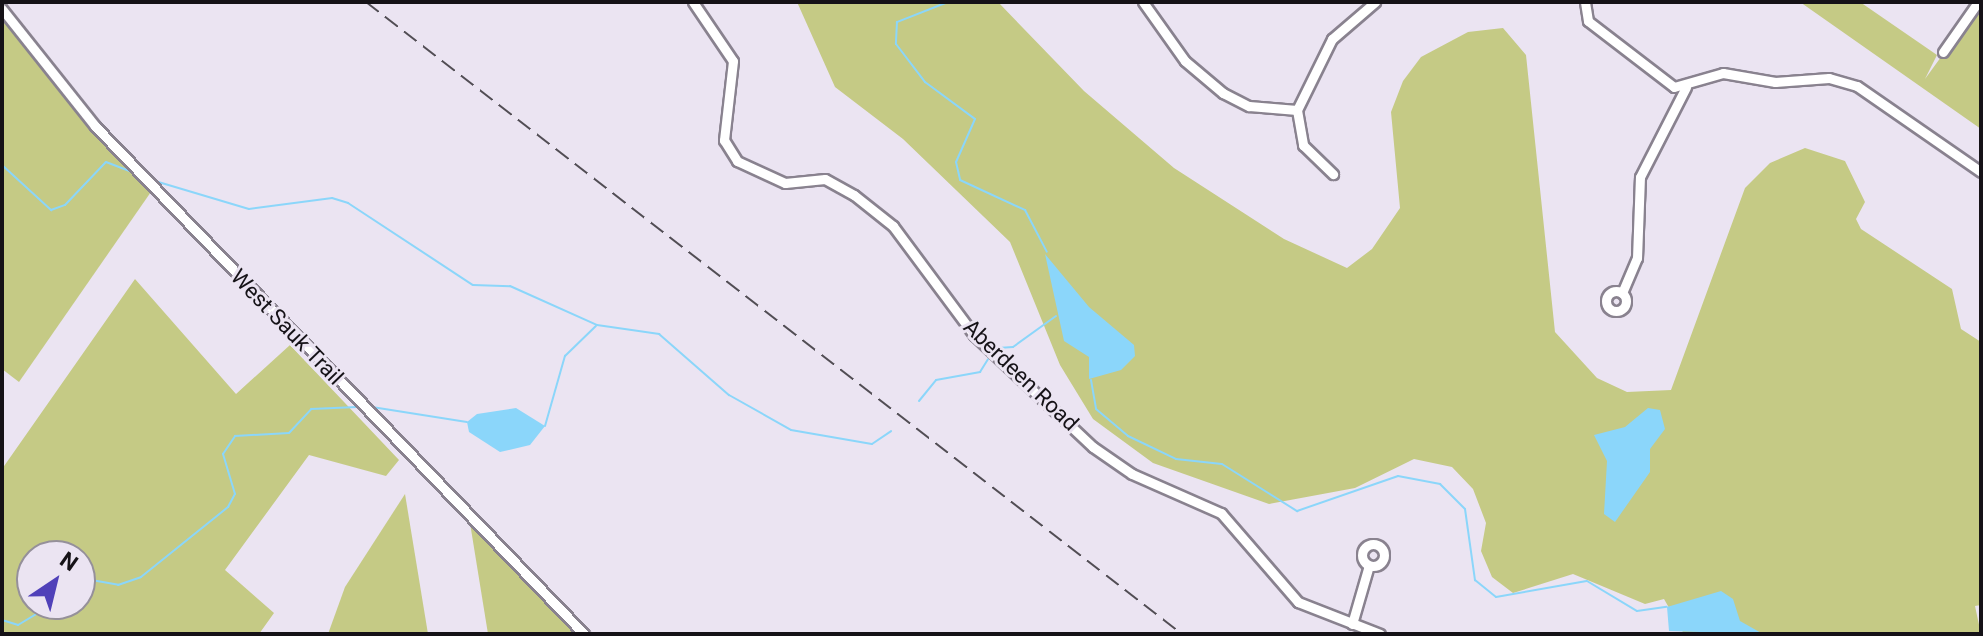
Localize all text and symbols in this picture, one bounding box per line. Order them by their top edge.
street label: West Sauk Trail [225,264,349,390]
street label: Aberdeen Road [958,314,1084,436]
north arrow [16,540,96,620]
text: N [55,547,82,576]

